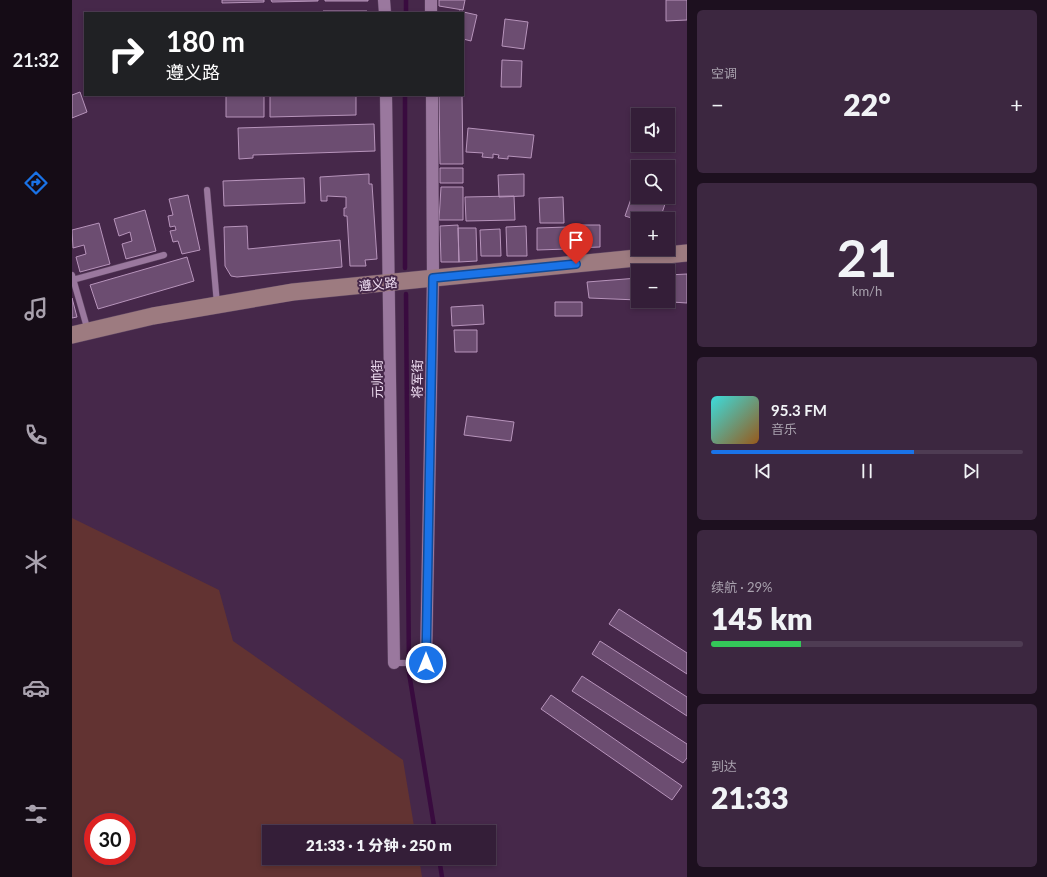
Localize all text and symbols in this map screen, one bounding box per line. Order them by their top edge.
text: 180 m [166,24,245,58]
icon: right [100,28,152,80]
text: 21:32 [13,49,59,71]
text: 遵义路 [166,61,220,83]
text: 空调 [711,65,737,81]
text: 22° [843,86,891,122]
text: − [711,91,724,118]
text: + [1010,91,1023,118]
map controls [631,108,675,308]
button: sound [631,108,675,152]
button: search [631,160,675,204]
icon: directions [22,169,50,197]
button: + [631,212,675,256]
pin [559,223,593,264]
text: 21 [837,226,897,288]
icon: arrive [565,229,587,251]
button: − [631,264,675,308]
street label: 遵义路 [358,274,398,294]
text: km/h [852,283,882,299]
icon: music [22,295,50,323]
street label: 元帅街 [369,359,385,399]
street label: 将军街 [409,359,425,399]
text: 95.3 FM [771,401,827,419]
icon: phone [22,421,50,449]
text: 音乐 [771,421,797,437]
icon: previous [752,460,774,482]
icon: pause [856,460,878,482]
icon: next [960,460,982,482]
icon: climate [22,548,50,576]
text: 续航 · 29% [711,579,773,595]
text: 145 km [711,600,812,636]
position arrow [405,642,447,684]
icon: car [22,674,50,702]
text: 到达 [711,758,737,774]
text: 21:33 [711,779,789,815]
icon: filters [22,800,50,828]
speed limit sign: 30 [84,813,136,865]
text: 21:33 · 1 分钟 · 250 m [306,836,452,854]

